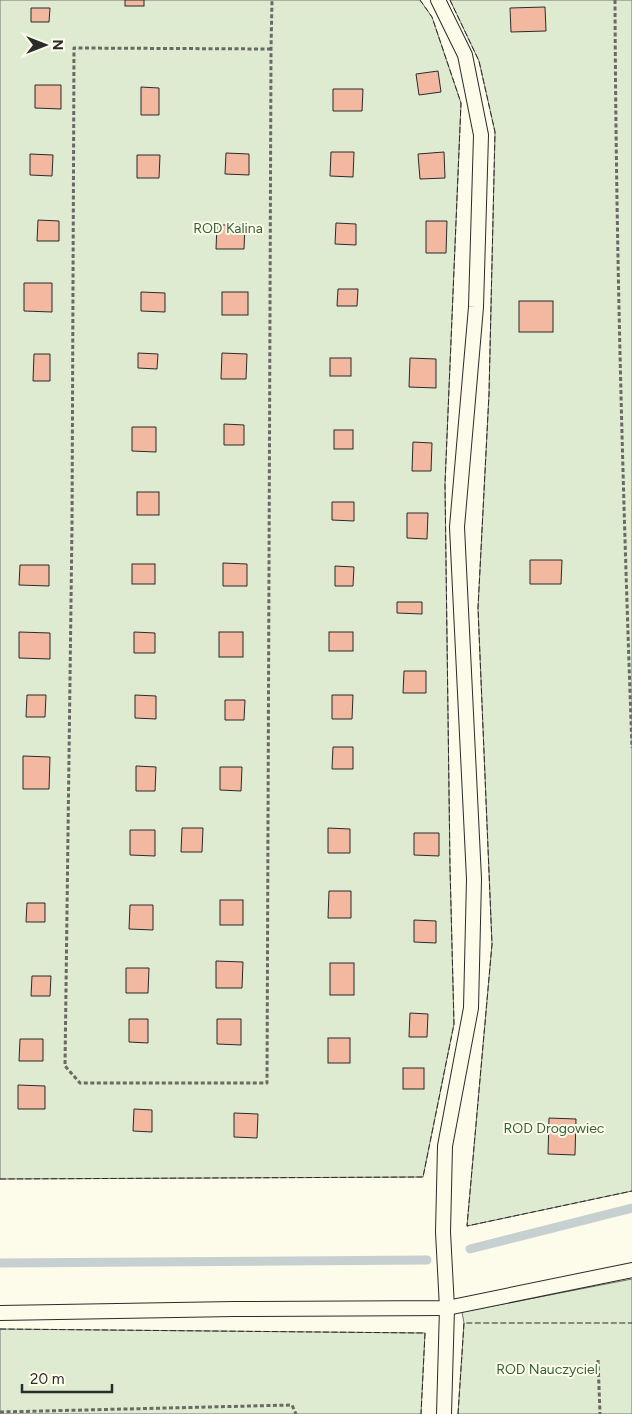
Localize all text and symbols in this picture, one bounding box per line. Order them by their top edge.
north arrow [20,20,70,70]
text: N [49,40,66,50]
park label: ROD Kalina [193,220,263,237]
park label: ROD Drogowiec [504,1120,605,1137]
park label: ROD Nauczyciel [496,1361,598,1378]
scale bar [22,1362,112,1394]
text: 20 m [30,1370,64,1388]

